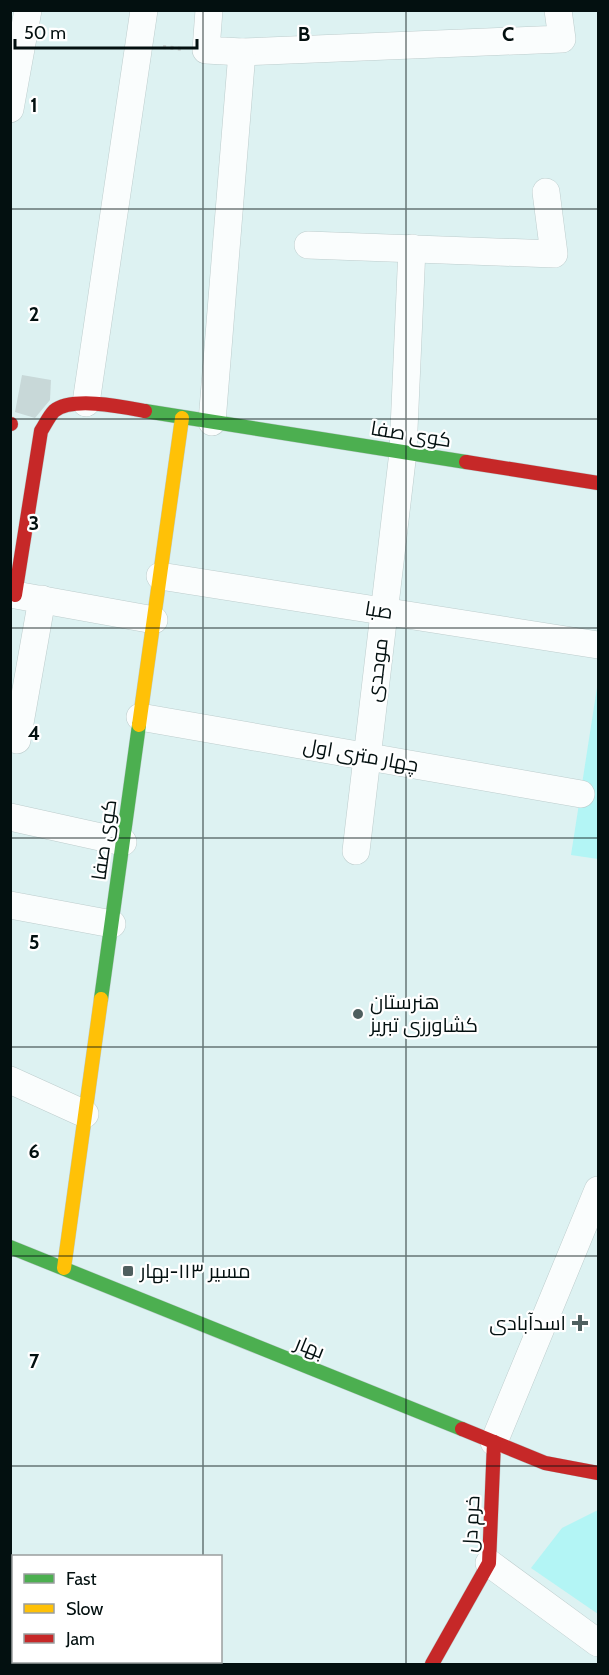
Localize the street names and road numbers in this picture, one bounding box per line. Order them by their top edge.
street label: کوی صفا [369,416,453,453]
street label: صبا [363,596,395,624]
street label: موحدی [361,637,394,703]
street label: چهار متری اول [301,733,421,778]
street label: کوی صفا [86,798,123,882]
street label: بهار [290,1330,328,1365]
street label: خرم دل [458,1495,486,1553]

